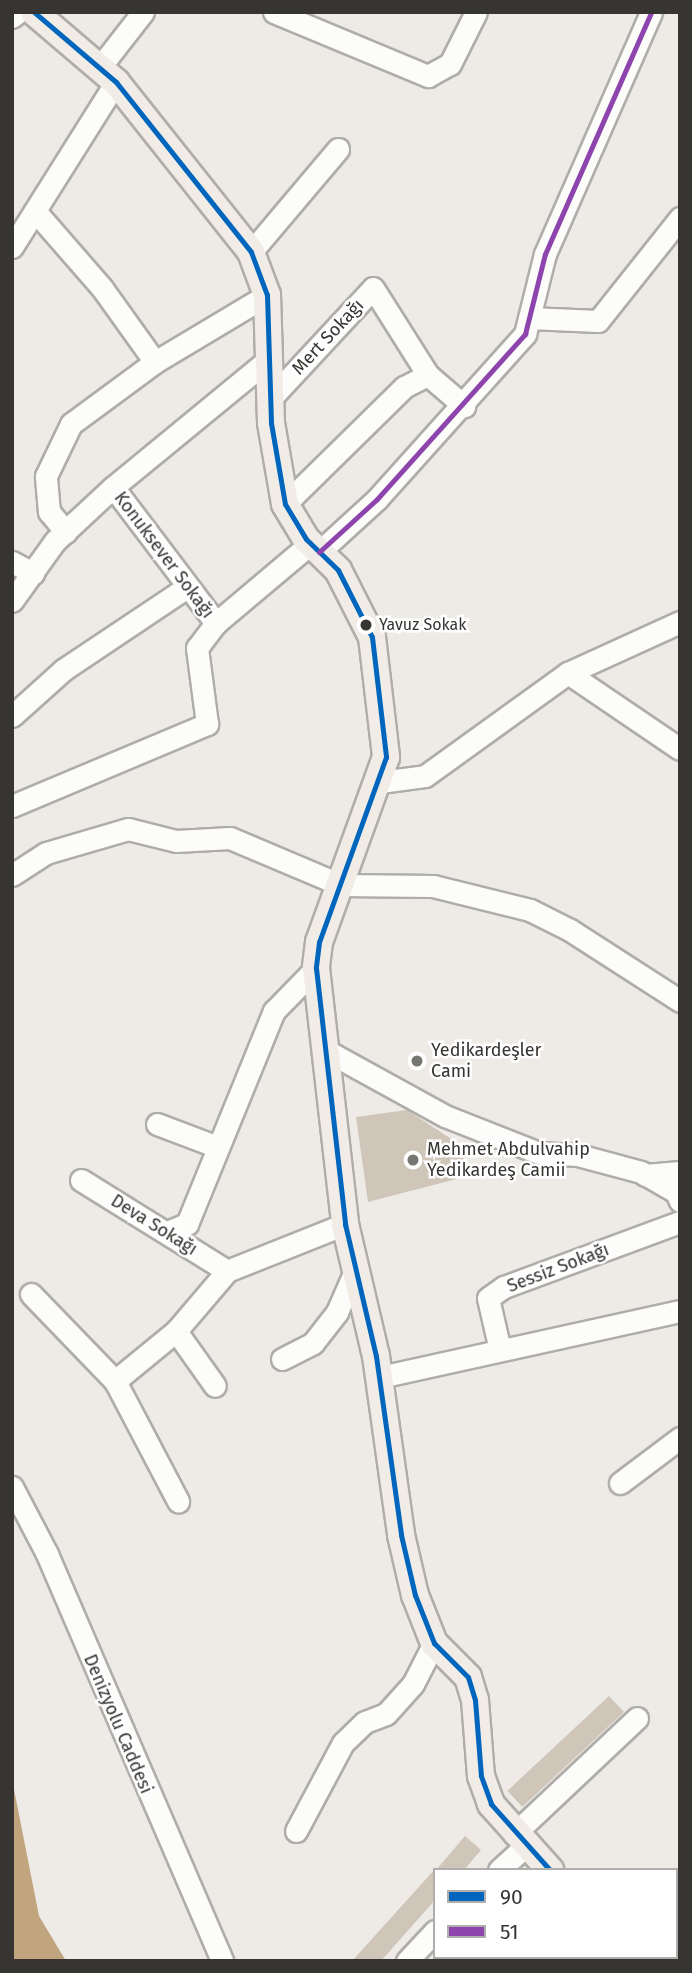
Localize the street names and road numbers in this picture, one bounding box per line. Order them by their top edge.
street label: Mert Sokağı [288,295,368,379]
street label: Konuksever Sokağı [109,487,219,623]
street label: Deva Sokağı [107,1190,201,1260]
street label: Sessiz Sokağı [504,1239,612,1297]
street label: Denizyolu Caddesi [79,1651,157,1797]

